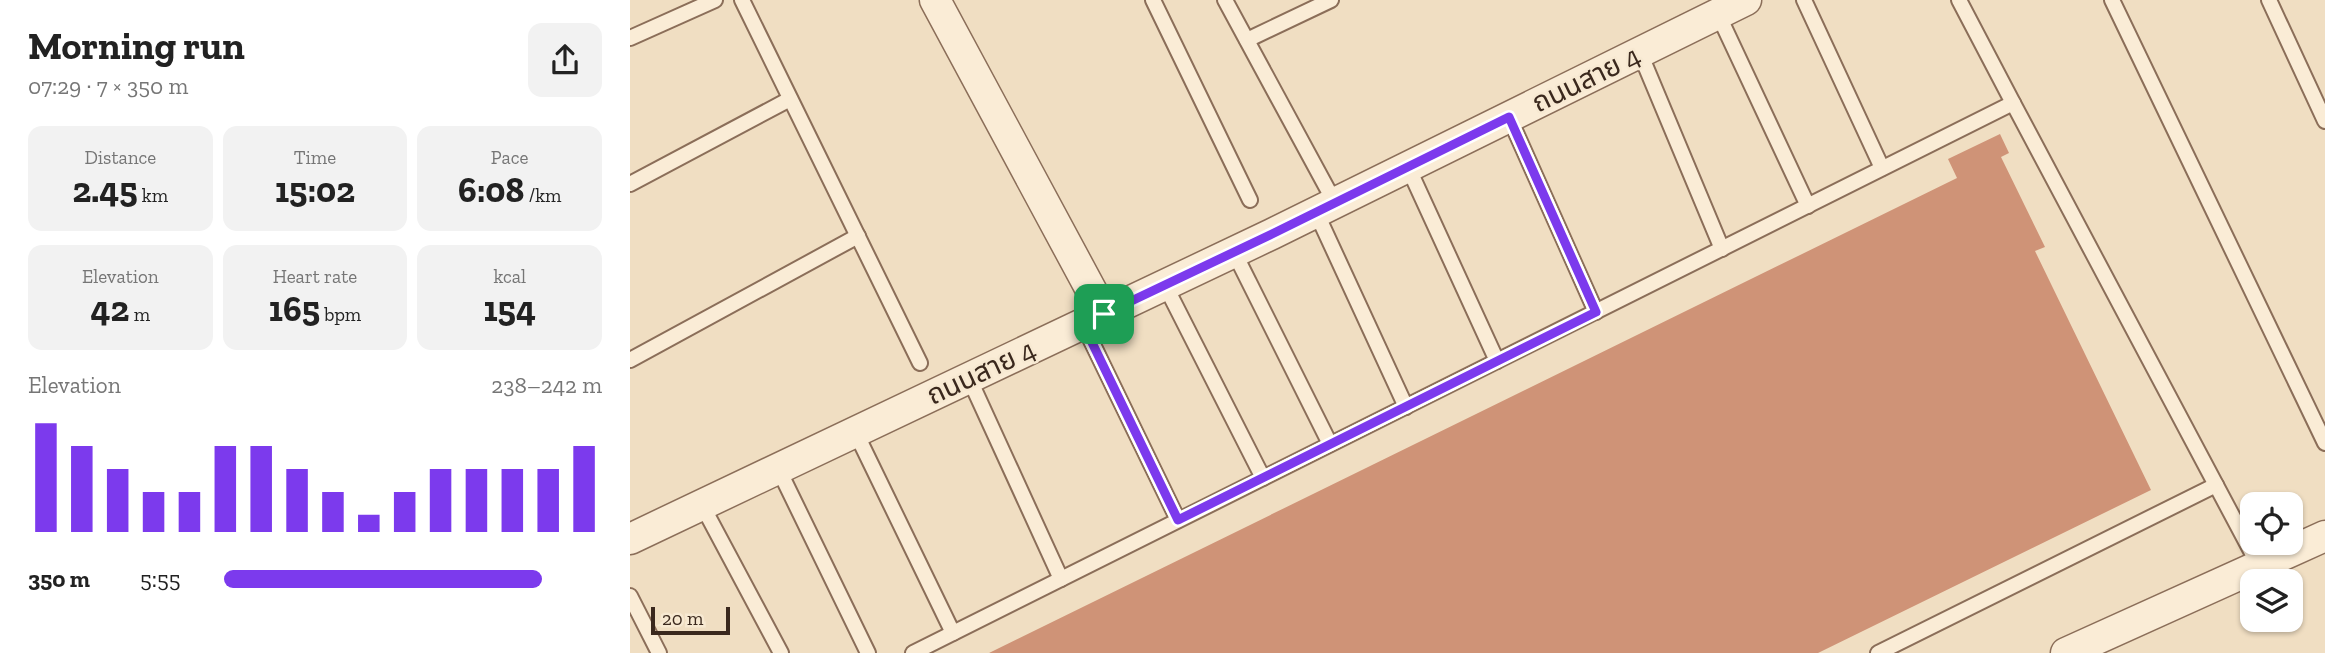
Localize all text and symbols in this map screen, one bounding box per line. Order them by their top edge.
text: Morning run [28,23,245,69]
button: share [528,23,602,97]
street label: ถนนสาย 4 [1526,39,1646,119]
text: 07:29 · 7 × 350 m [28,72,188,100]
text: Distance [84,146,156,169]
text: Time [294,146,336,169]
text: Pace [491,146,529,169]
text: 2.45 [73,169,138,211]
text: 15:02 [275,169,355,211]
text: 6:08 [458,169,524,211]
text: km [138,184,168,207]
text: /km [524,184,561,207]
text: Elevation [82,265,159,288]
text: Heart rate [273,265,357,288]
text: kcal [493,265,526,288]
pin [1074,284,1134,344]
text: 42 [91,288,129,330]
text: 165 [269,288,320,330]
text: 154 [483,288,536,330]
icon: arrive [1085,295,1123,333]
text: m [129,303,150,326]
text: bpm [320,303,361,326]
street label: ถนนสาย 4 [921,332,1041,412]
text: Elevation [28,371,121,399]
text: 238–242 m [491,371,602,399]
map controls [2240,492,2303,632]
button: locate [2240,492,2303,555]
text: 350 m [28,565,90,593]
text: 5:55 [140,565,180,593]
button: layers [2240,569,2303,632]
scale bar [651,604,730,636]
text: 20 m [662,607,703,630]

